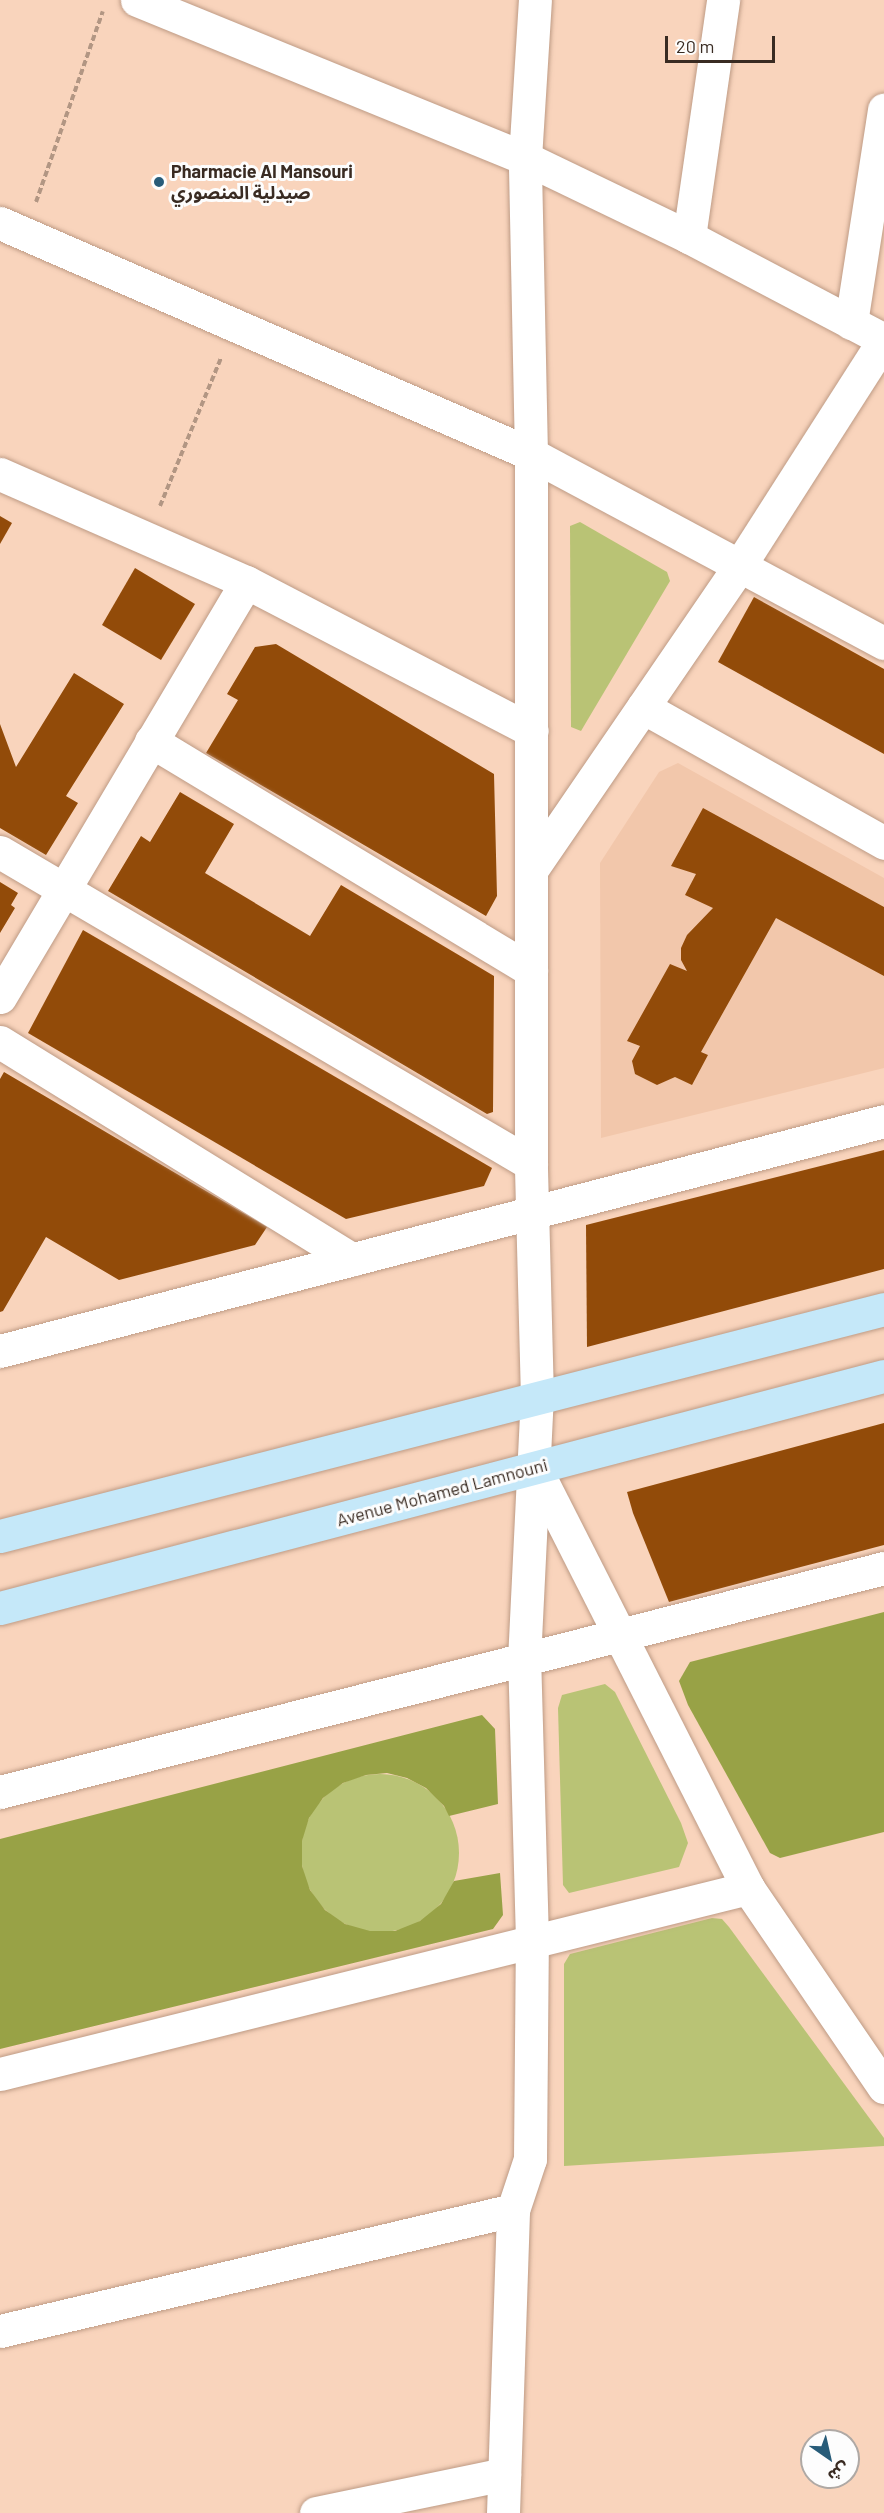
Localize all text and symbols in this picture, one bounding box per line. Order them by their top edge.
scale bar [668,24,778,62]
text: 20 m [676,35,714,57]
place label: Pharmacie Al Mansouri صيدلية المنصوري [171,161,353,204]
marker: Pharmacie Al Mansouri صيدلية المنصوري [152,175,166,189]
street label: Avenue Mohamed Lamnouni [334,1453,550,1531]
north arrow [800,2429,860,2489]
text: ش [825,2459,854,2487]

